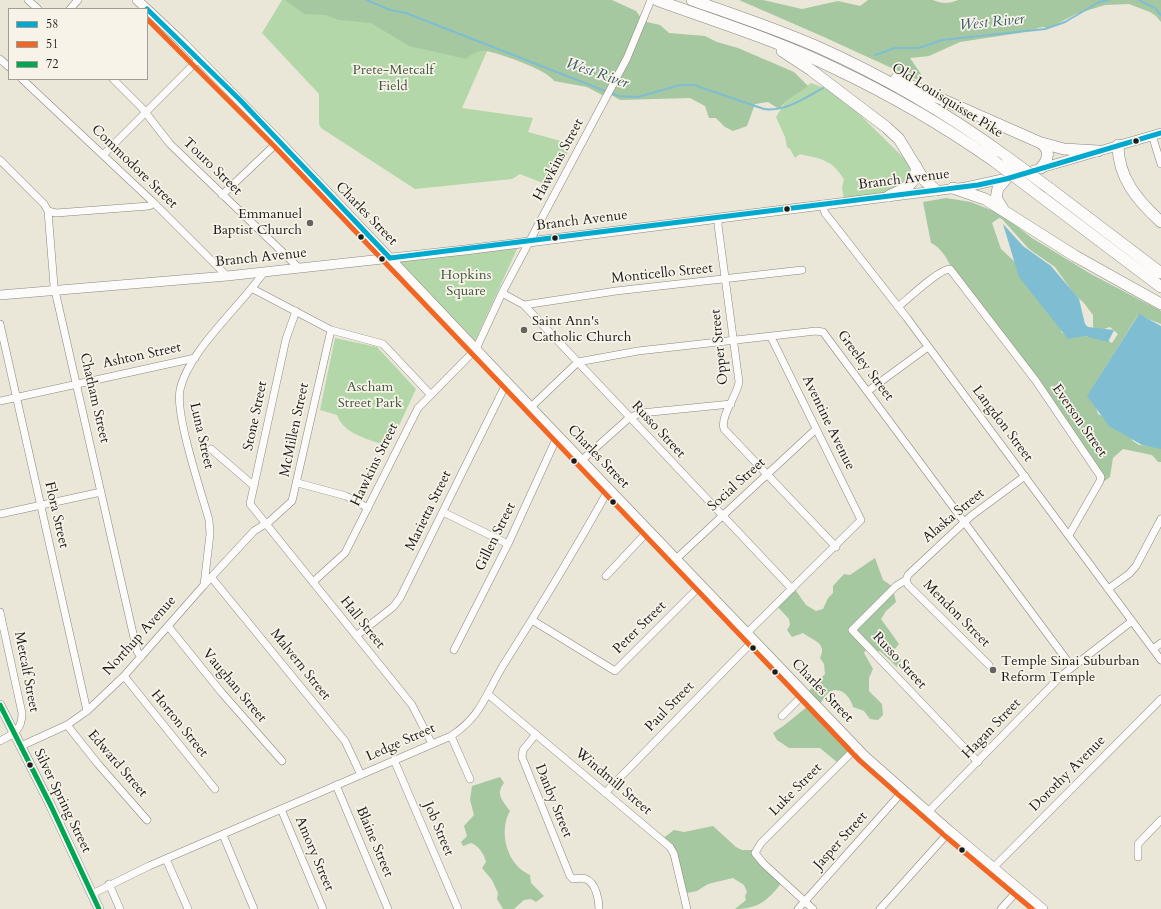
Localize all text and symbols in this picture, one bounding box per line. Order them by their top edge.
legend [8,8,148,80]
water label: West River [959,11,1025,35]
text: 58 [46,16,58,32]
text: 51 [46,36,58,52]
water label: West River [563,55,631,93]
text: 72 [46,56,58,72]
street label: Old Louisquisset Pike [888,60,1006,142]
park label: Prete-Metcalf Field [353,63,433,96]
street label: Hawkins Street [530,116,588,204]
street label: Commodore Street [87,122,181,212]
street label: Touro Street [179,135,245,199]
unlabelled marker [1131,136,1141,146]
street label: Branch Avenue [857,166,951,194]
street label: Charles Street [332,179,400,249]
unlabelled marker [782,204,792,214]
place label: Emmanuel Baptist Church [213,207,302,240]
street label: Branch Avenue [535,207,629,235]
marker: Emmanuel Baptist Church [305,218,315,228]
unlabelled marker [356,232,366,242]
unlabelled marker [550,233,560,243]
street label: Branch Avenue [214,245,308,271]
unlabelled marker [377,254,387,264]
street label: Monticello Street [610,260,714,288]
park label: Hopkins Square [441,268,491,300]
street label: Opper Street [708,308,732,386]
place label: Saint Ann's Catholic Church [532,314,631,346]
marker: Saint Ann's Catholic Church [519,325,529,335]
street label: Greeley Street [833,328,897,404]
street label: Ashton Street [101,339,183,373]
street label: Chatham Street [75,351,113,445]
street label: Aventine Avenue [798,373,858,473]
street label: Stone Street [240,380,272,452]
park label: Ascham Street Park [338,380,402,412]
street label: Everson Street [1048,381,1110,461]
street label: McMillen Street [277,382,313,478]
street label: Langdon Street [968,383,1036,465]
street label: Russo Street [627,398,689,462]
street label: Luna Street [185,401,217,471]
street label: Hawkins Street [348,421,402,509]
street label: Charles Street [564,422,632,492]
street label: Social Street [705,455,769,515]
unlabelled marker [569,456,579,466]
street label: Marietta Street [402,468,456,554]
street label: Flora Street [40,480,72,550]
street label: Alaska Street [920,485,988,547]
unlabelled marker [608,497,618,507]
street label: Gillen Street [472,500,520,574]
street label: Mendon Street [919,577,993,651]
street label: Northup Avenue [100,593,180,679]
street label: Hall Street [336,593,388,653]
street label: Peter Street [610,598,670,658]
street label: Malvern Street [266,626,334,704]
street label: Russo Street [868,629,930,693]
street label: Metcalf Street [10,630,42,714]
unlabelled marker [748,643,758,653]
street label: Vaughan Street [198,646,270,726]
place label: Temple Sinai Suburban Reform Temple [1001,654,1140,686]
street label: Charles Street [788,656,856,726]
marker: Temple Sinai Suburban Reform Temple [988,665,998,675]
unlabelled marker [770,667,780,677]
street label: Paul Street [642,679,698,735]
street label: Horton Street [147,687,211,761]
street label: Hagan Street [959,695,1025,763]
street label: Ledge Street [364,720,438,766]
street label: Edward Street [83,727,151,801]
street label: Dorothy Avenue [1027,733,1109,815]
street label: Windmill Street [571,745,655,819]
street label: Silver Spring Street [30,746,94,856]
unlabelled marker [25,760,35,770]
street label: Luke Street [766,760,826,820]
street label: Danby Street [531,762,575,840]
street label: Job Street [419,799,457,859]
street label: Blaine Street [352,804,396,880]
street label: Jasper Street [811,809,871,873]
street label: Amory Street [291,814,337,894]
unlabelled marker [957,845,967,855]

